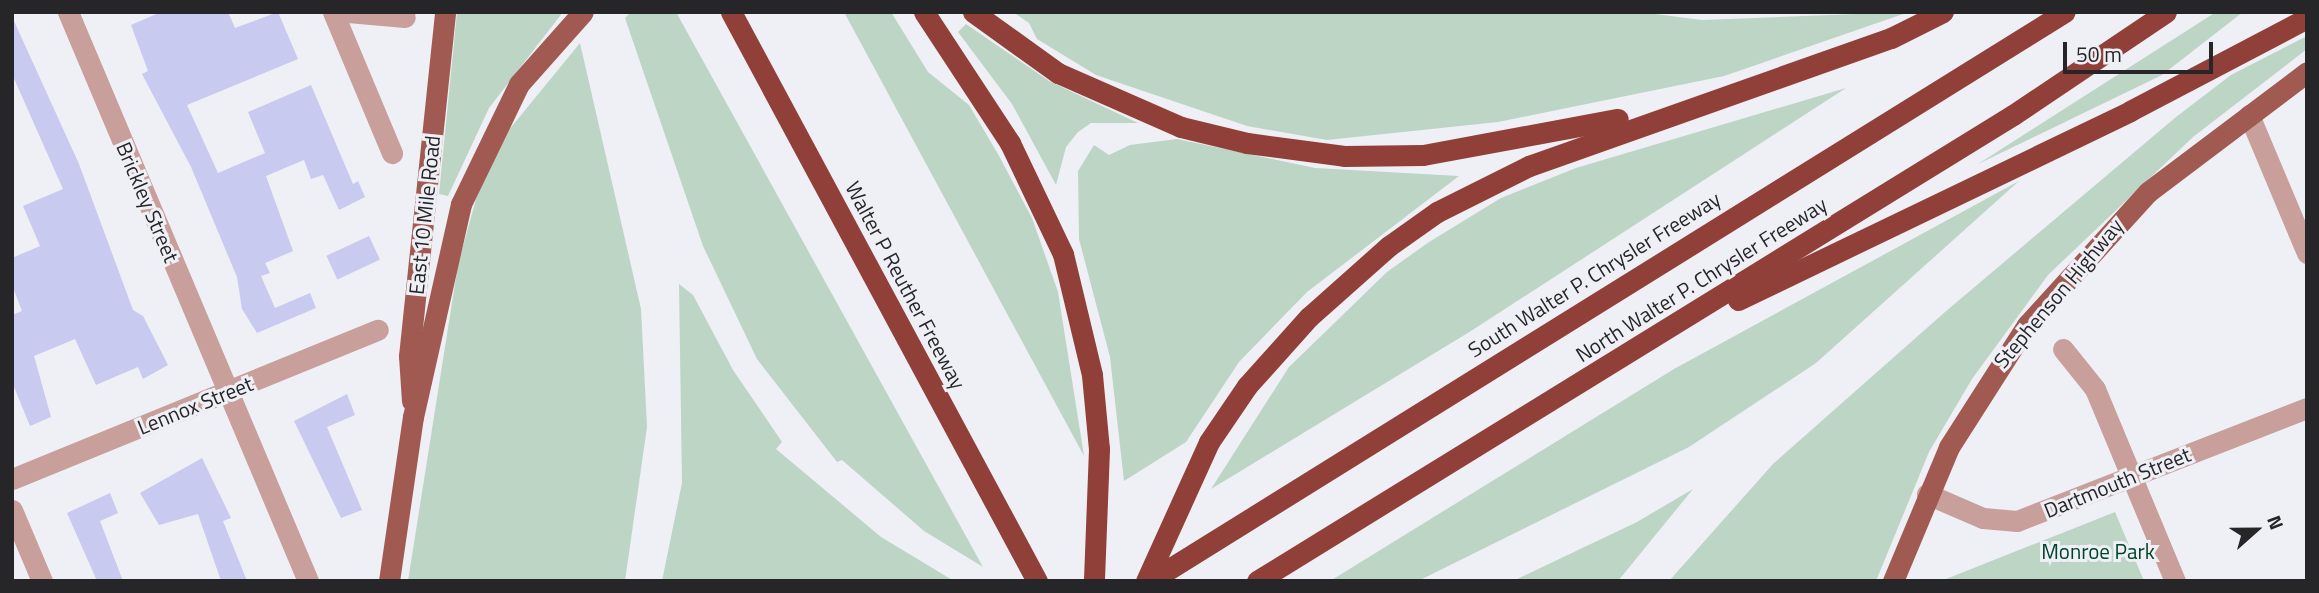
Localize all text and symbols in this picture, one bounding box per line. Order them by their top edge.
scale bar [2067,28,2218,72]
text: 50 m [2076,38,2122,70]
street label: East 10 Mile Road [403,134,445,296]
street label: Brickley Street [111,138,185,266]
street label: Walter P Reuther Freeway [841,177,971,393]
street label: South Walter P. Chrysler Freeway [1463,186,1725,362]
street label: North Walter P. Chrysler Freeway [1571,191,1831,367]
street label: Stephenson Highway [1988,213,2128,373]
street label: Lennox Street [134,370,256,440]
street label: Dartmouth Street [2040,441,2194,523]
north arrow [2221,495,2291,565]
text: N [2260,511,2292,534]
park label: Monroe Park [2041,538,2155,564]

